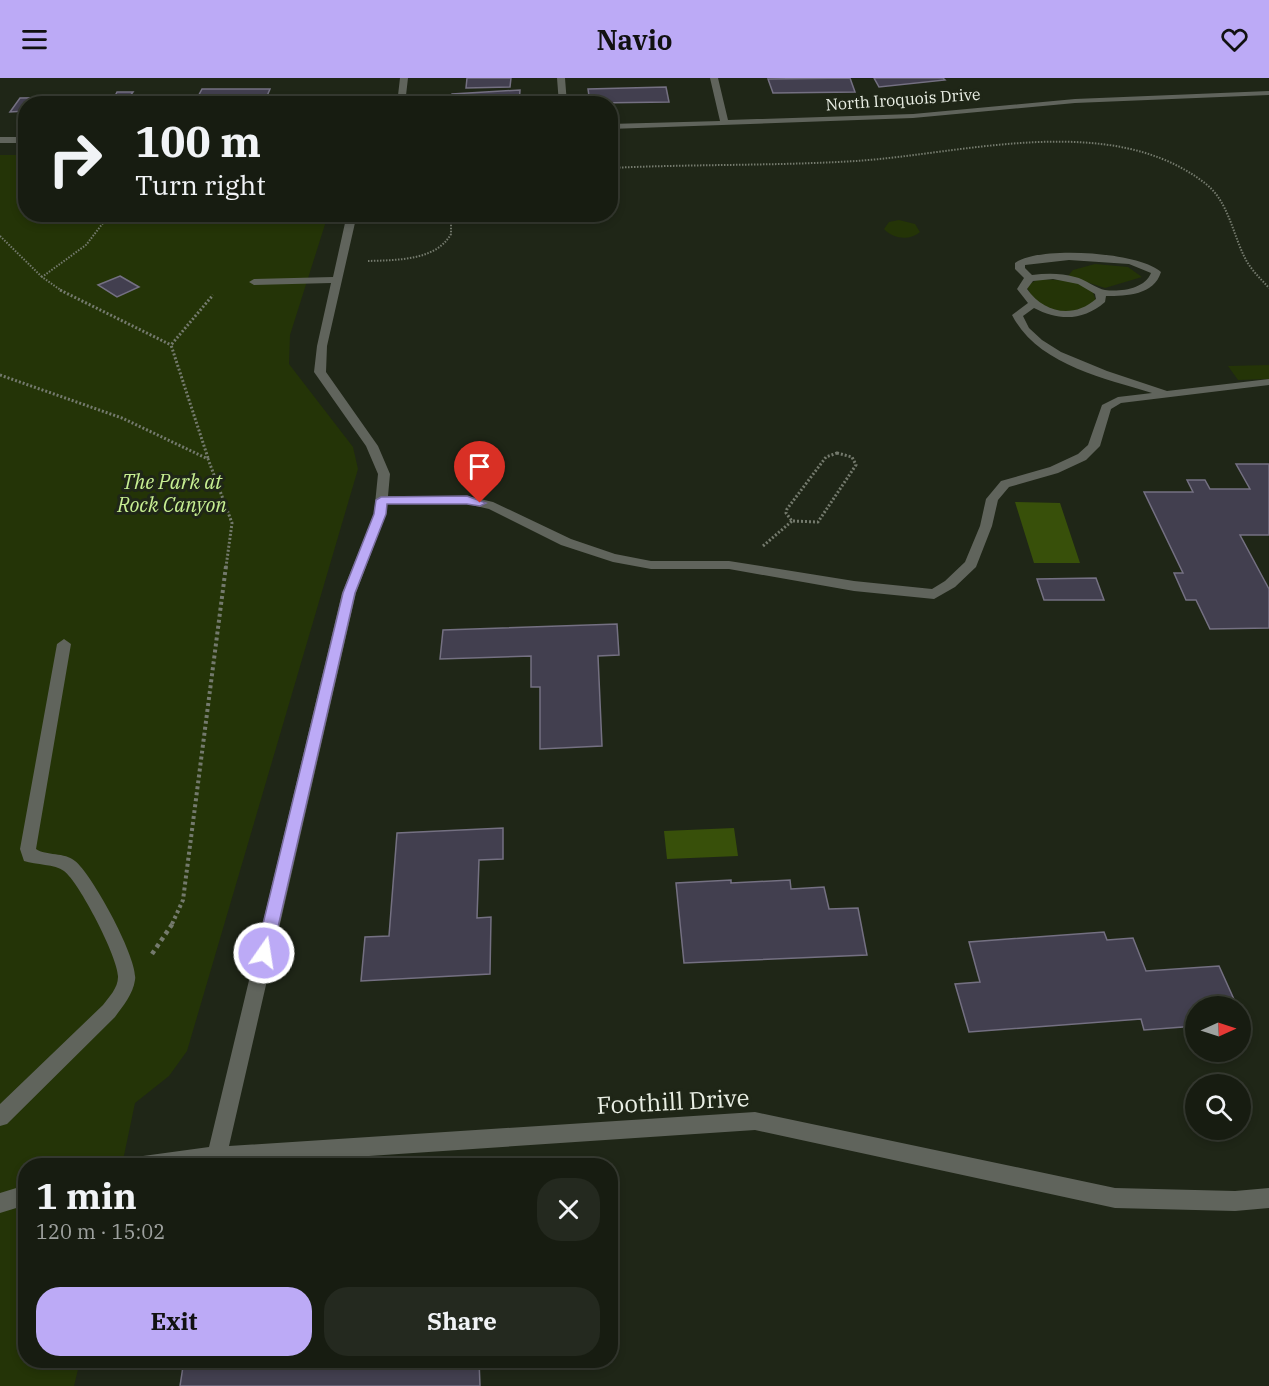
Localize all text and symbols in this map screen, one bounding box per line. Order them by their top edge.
text: Navio [596,22,673,57]
icon: menu [18,23,51,56]
icon: heart [1218,23,1251,56]
street label: North Iroquois Drive [825,84,981,114]
text: 100 m [135,114,261,169]
icon: right [36,120,114,198]
text: Turn right [135,167,266,202]
pin [454,441,505,503]
icon: arrive [463,450,496,483]
park label: The Park at Rock Canyon [116,468,227,518]
position arrow [232,921,296,985]
north arrow [1185,996,1251,1062]
map controls [1185,996,1251,1140]
button: search [1185,1074,1251,1140]
street label: Foothill Drive [596,1081,750,1121]
text: 1 min [36,1172,137,1219]
button: close [537,1178,600,1241]
text: 120 m · 15:02 [36,1218,165,1245]
button: Exit [36,1287,312,1356]
button: Share [324,1287,600,1356]

